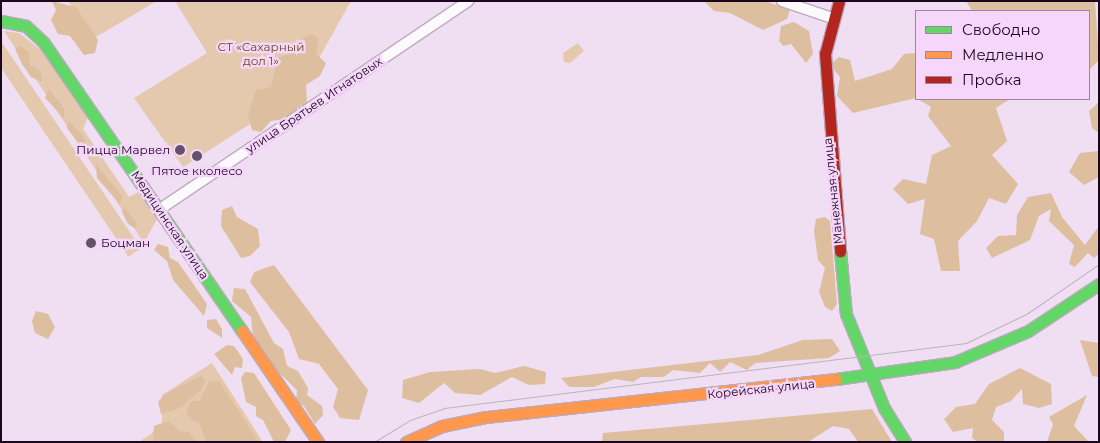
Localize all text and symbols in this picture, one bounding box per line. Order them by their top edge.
legend [915,10,1090,100]
text: Свободно [962,20,1040,39]
park label: СТ «Сахарный дол 1» [217,40,305,68]
text: Медленно [962,45,1044,64]
street label: улица Братьев Игнатовых [243,54,385,156]
text: Пробка [962,70,1021,89]
street label: Манежная улица [820,137,846,245]
place label: Пицца Марвел [76,143,170,157]
marker: Пицца Марвел [174,144,186,156]
marker: Пятое кколесо [191,150,203,162]
place label: Пятое кколесо [151,164,243,178]
street label: Медицинская улица [128,168,212,282]
place label: Боцман [101,236,150,250]
marker: Боцман [85,237,97,249]
street label: Корейская улица [707,376,815,402]

